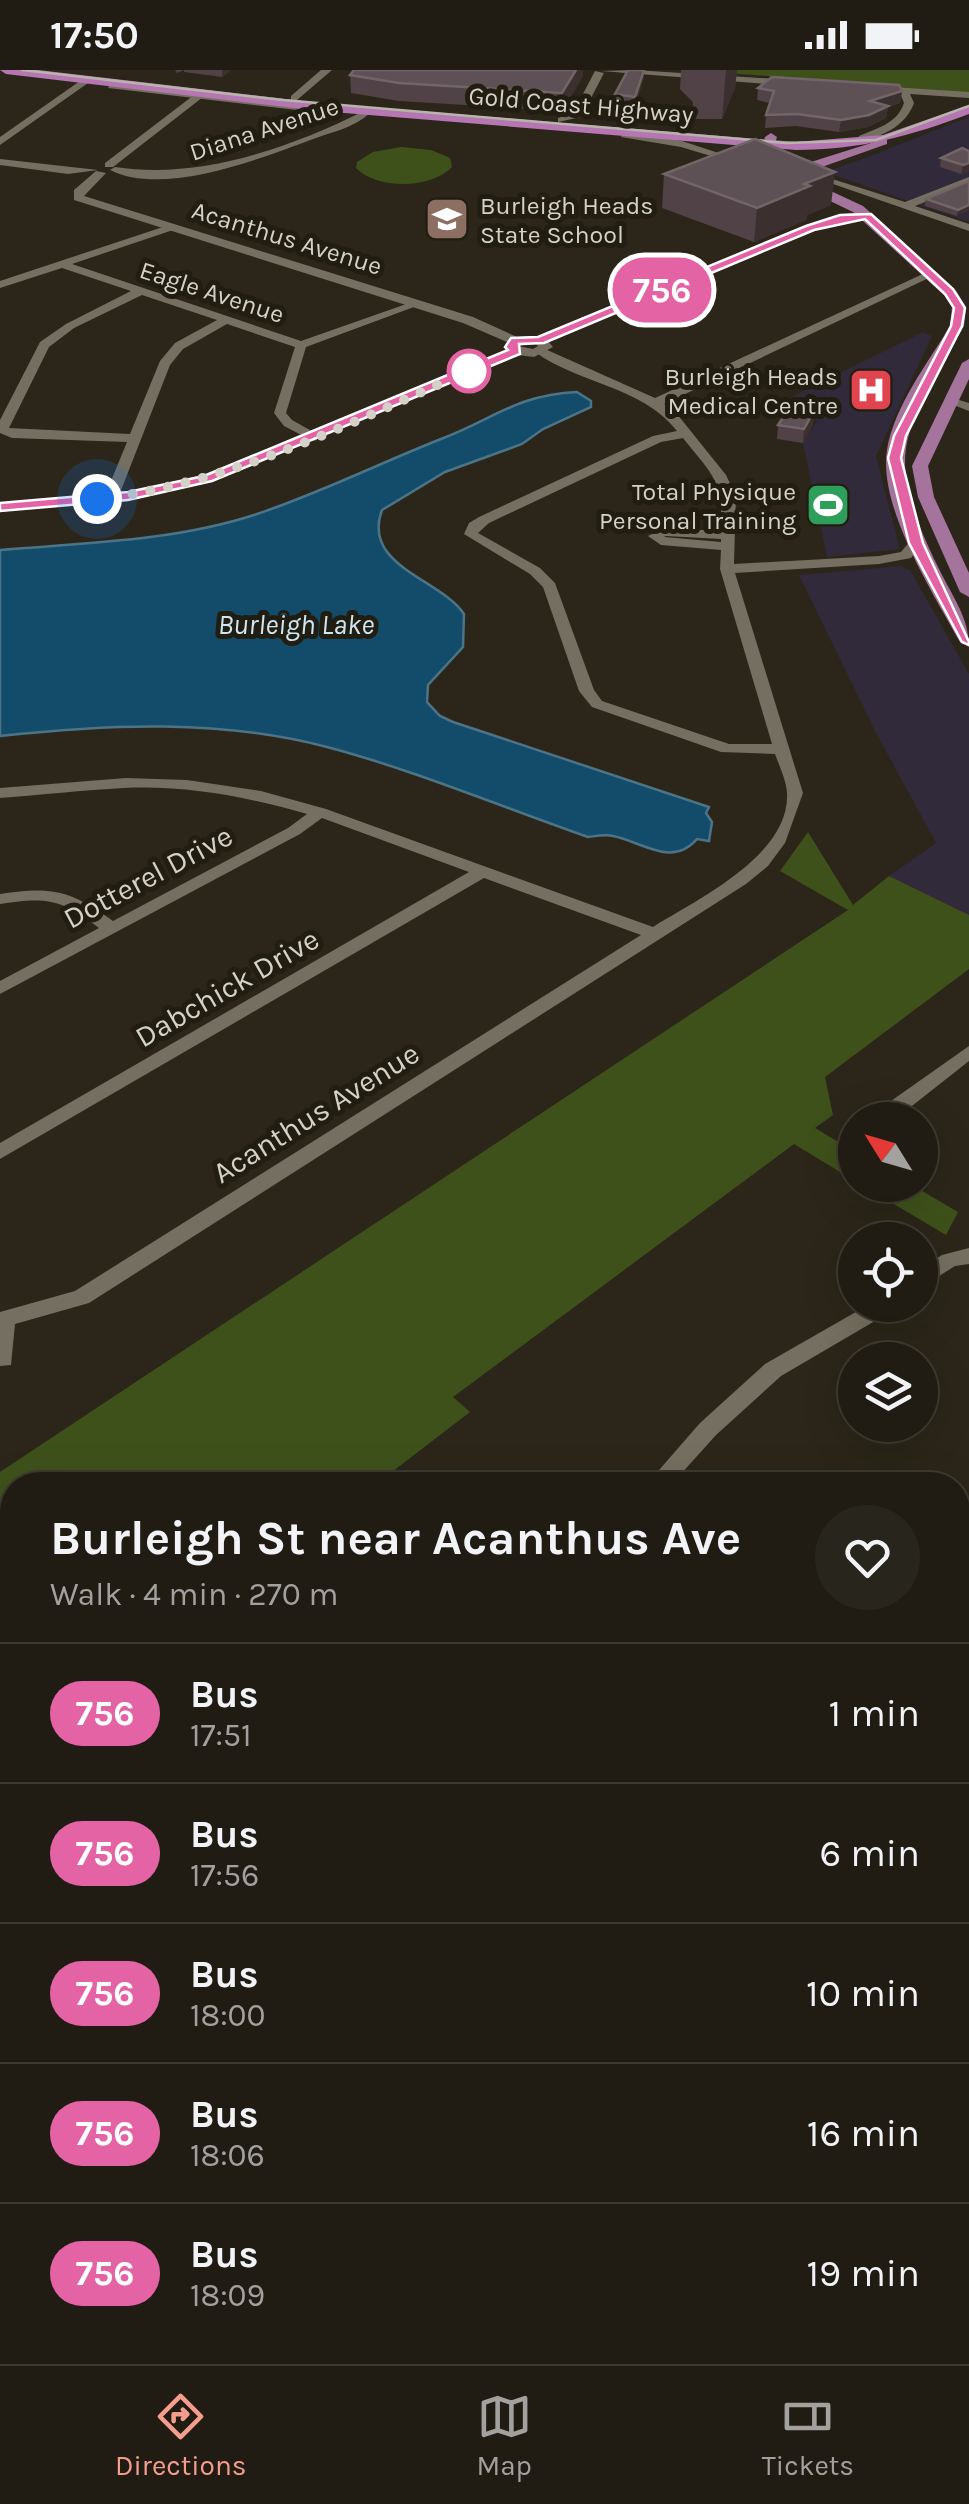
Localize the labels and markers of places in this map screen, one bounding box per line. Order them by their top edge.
place label: Burleigh Heads State School [480,191,653,249]
school or university icon: Burleigh Heads State School [424,196,470,242]
unlabelled marker [448,350,490,392]
place label: Burleigh Heads Medical Centre [665,362,838,420]
hospital icon: Burleigh Heads Medical Centre [848,367,894,413]
place label: Total Physique Personal Training [599,477,796,535]
sports icon: Total Physique Personal Training [805,482,851,528]

